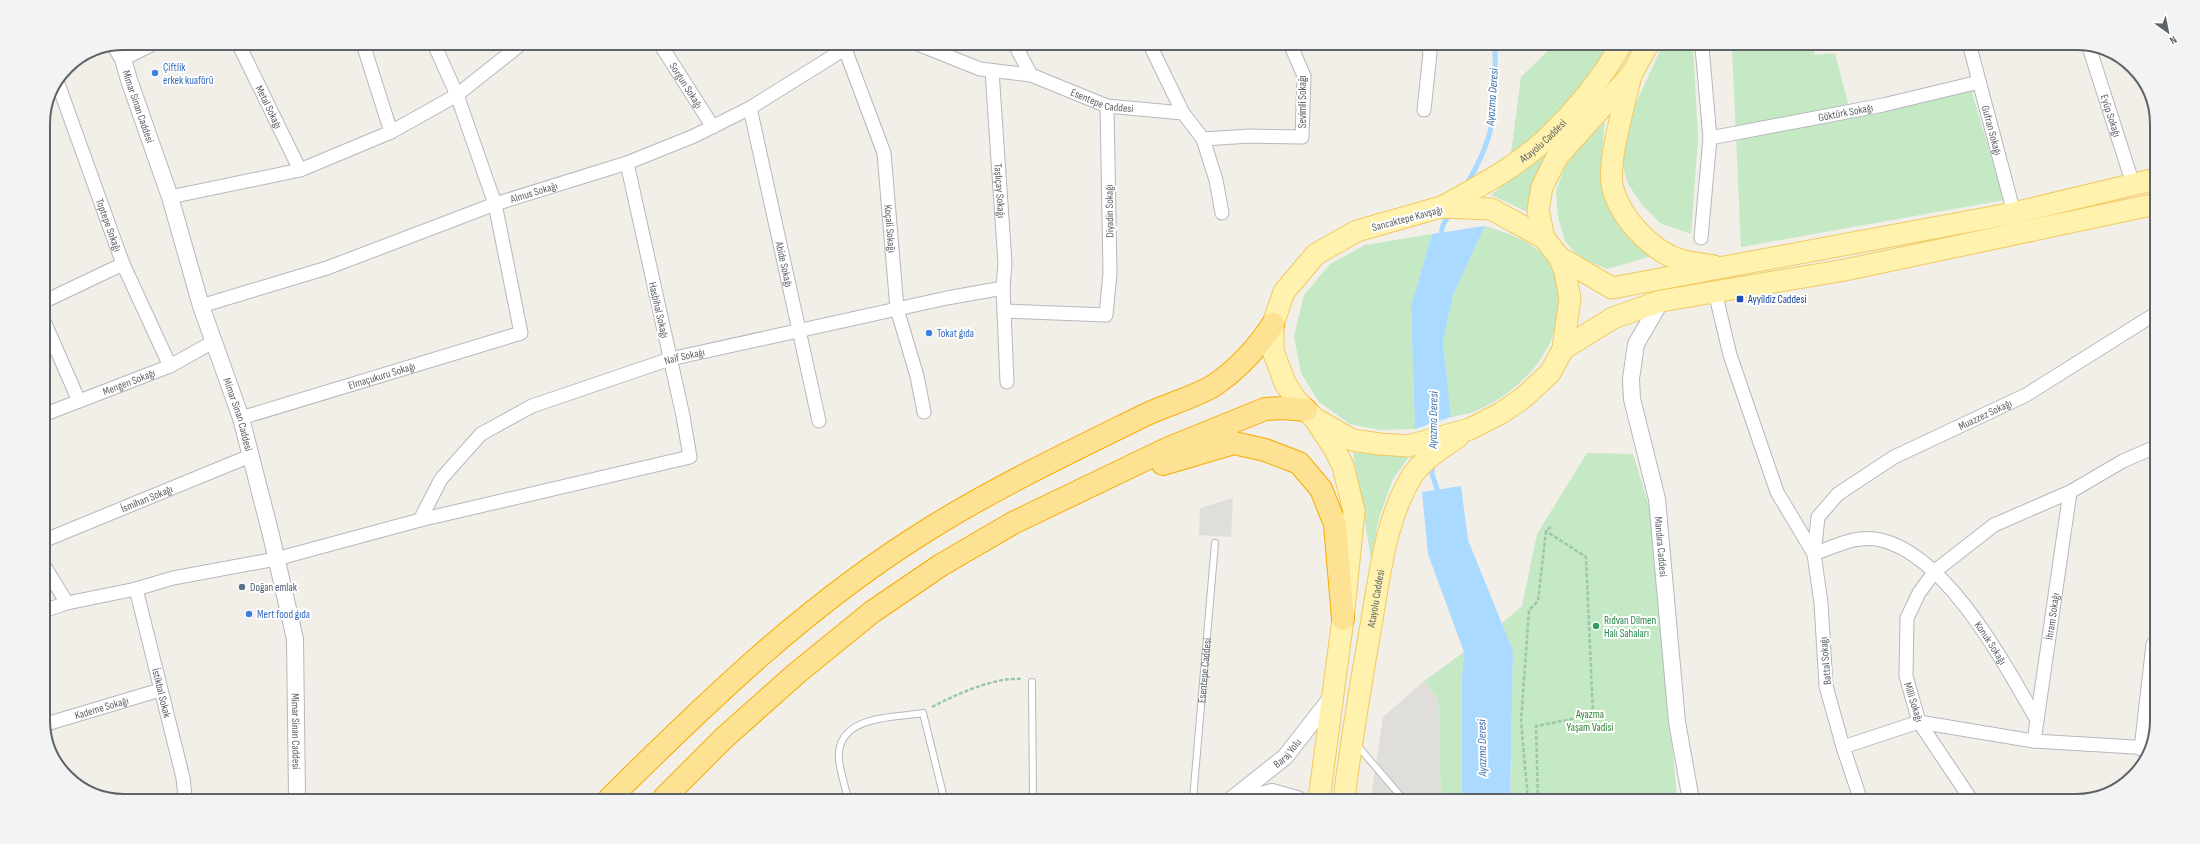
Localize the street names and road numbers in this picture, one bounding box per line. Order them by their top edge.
street label: Sorgun Sokağı [667,60,705,111]
street label: Mimar Sinan Caddesi [120,69,157,145]
street label: Sevimli Sokağı [1296,76,1309,128]
street label: Metal Sokağı [253,83,285,131]
street label: Esentepe Caddesi [1069,86,1134,115]
street label: Eyüp Sokağı [2098,93,2123,139]
street label: Göktürk Sokağı [1817,101,1874,124]
street label: Gufran Sokağı [1979,104,2004,157]
street label: Atayolu Caddesi [1516,117,1569,166]
street label: Taşlıçay Sokağı [991,163,1008,218]
street label: Almus Sokağı [508,179,559,206]
street label: Diyadin Sokağı [1103,184,1116,238]
street label: Toptepe Sokağı [93,197,124,253]
street label: Sancaktepe Kavşağı [1370,203,1444,234]
street label: Koçali Sokağı [881,204,898,253]
street label: Abide Sokağı [772,239,795,288]
street label: Hasbihal Sokağı [646,281,671,339]
street label: Naif Sokağı [663,346,706,367]
street label: Elmaçukuru Sokağı [347,359,417,392]
street label: Mengen Sokağı [101,366,157,398]
street label: Mimar Sinan Caddesi [220,376,255,453]
street label: Muazzez Sokağı [1956,397,2014,433]
street label: İsmihan Sokağı [119,482,175,515]
street label: Mandıra Caddesi [1652,516,1670,577]
street label: Atayolu Caddesi [1365,569,1387,629]
street label: İhram Sokağı [2042,592,2062,641]
street label: Konuk Sokağı [1971,619,2009,667]
street label: Battal Sokağı [1817,636,1834,685]
street label: Esentepe Caddesi [1195,637,1214,704]
street label: İstikbal Sokak [149,667,174,720]
street label: Milli Sokağı [1901,681,1926,724]
street label: Mimar Sinan Caddesi [289,693,303,769]
street label: Kademe Sokağı [73,694,130,722]
street label: Baraj Yolu [1271,736,1304,771]

